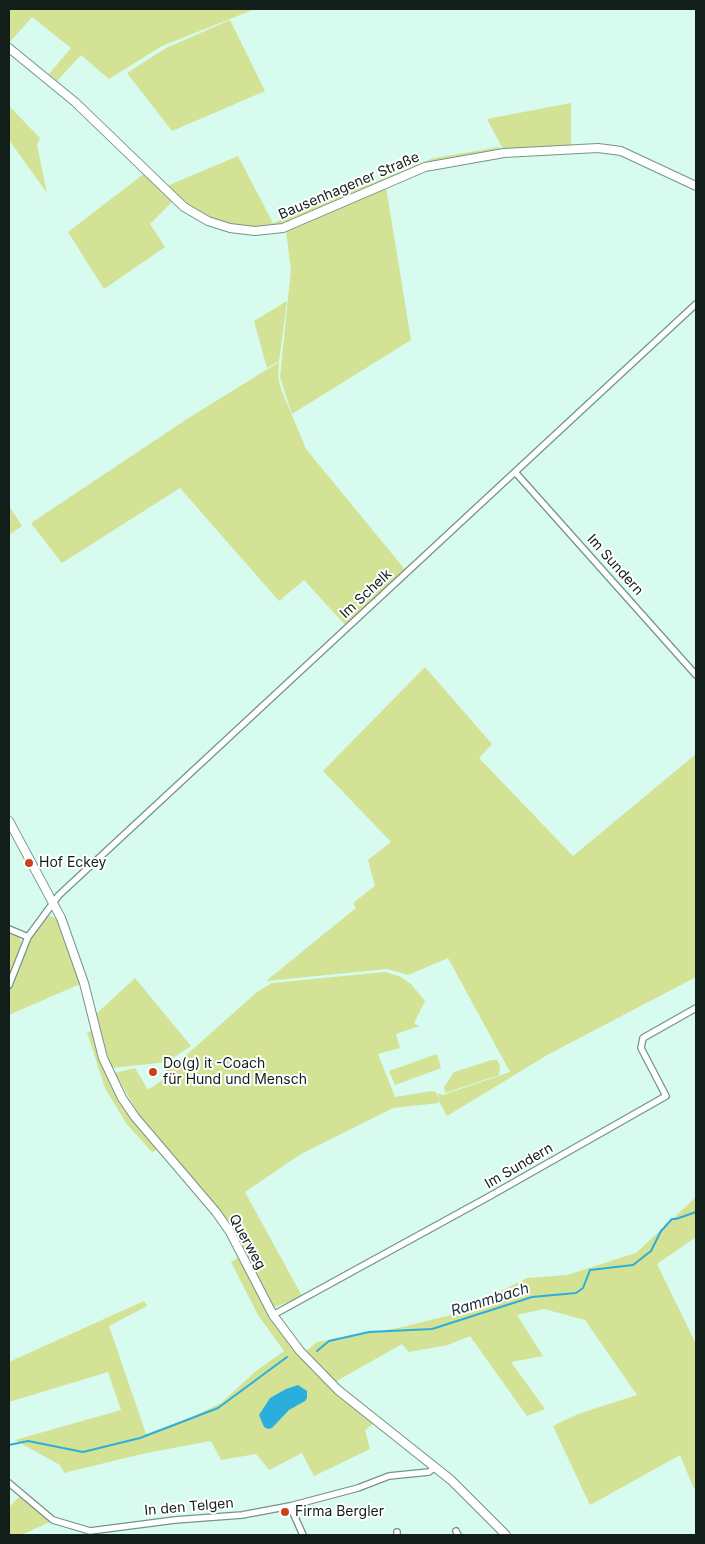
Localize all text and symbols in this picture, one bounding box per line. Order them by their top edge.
street label: Bausenhagener Straße [276,149,422,223]
street label: Im Sundern [583,531,647,599]
street label: Im Schelk [337,566,395,622]
place label: Hof Eckey [39,855,106,871]
marker: Hof Eckey [23,857,35,869]
place label: Do(g) it -Coach für Hund und Mensch [163,1056,307,1088]
marker: Do(g) it -Coach für Hund und Mensch [147,1066,159,1078]
street label: Im Sundern [482,1140,556,1192]
street label: Querweg [225,1211,269,1273]
water label: Rammbach [449,1280,531,1320]
street label: In den Telgen [144,1495,234,1519]
place label: Firma Bergler [295,1504,384,1520]
marker: Firma Bergler [279,1506,291,1518]

